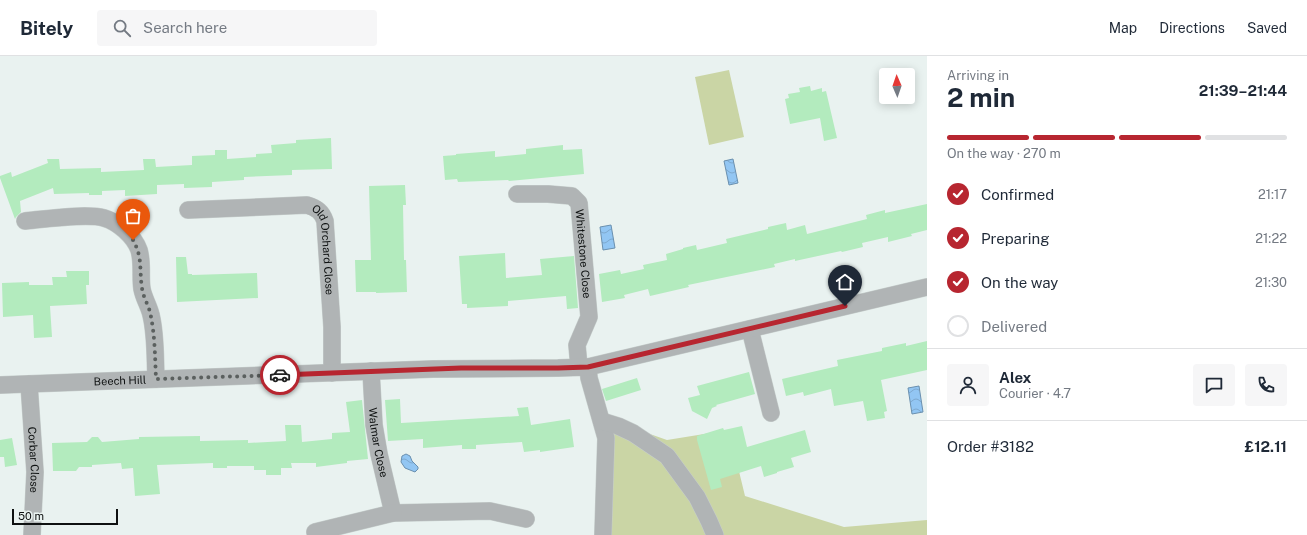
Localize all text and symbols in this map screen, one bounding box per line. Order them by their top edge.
search box [97,10,377,46]
text: Bitely [20,17,73,39]
icon: search [111,17,133,39]
text: Search here [143,19,227,36]
text: Map [1109,20,1137,36]
text: Directions [1159,20,1225,36]
text: Saved [1247,20,1287,36]
north arrow [879,68,915,104]
map controls [879,68,915,104]
text: Arriving in [947,68,1009,83]
text: 2 min [947,82,1015,113]
text: 21:39–21:44 [1199,82,1287,99]
text: On the way · 270 m [947,146,1061,161]
icon: check [947,183,969,205]
text: Confirmed [981,186,1054,203]
text: 21:17 [1258,187,1287,202]
pin [116,199,150,240]
street label: Old Orchard Close [310,202,336,295]
icon: bag [122,205,144,227]
street label: Whitestone Close [574,209,593,299]
icon: check [947,227,969,249]
text: Preparing [981,230,1050,247]
text: 21:22 [1255,231,1287,246]
pin [828,265,862,306]
icon: home [834,271,856,293]
icon: check [947,271,969,293]
text: On the way [981,274,1058,291]
text: 21:30 [1255,275,1287,290]
text: Delivered [981,318,1047,335]
courier [260,355,300,395]
icon: car [269,364,291,386]
button: person [947,364,989,406]
button: chat [1193,364,1235,406]
button: phone [1245,364,1287,406]
text: Alex [999,369,1031,386]
street label: Beech Hill [93,374,146,388]
text: Courier · 4.7 [999,386,1071,401]
street label: Walmar Close [367,407,390,479]
street label: Corbar Close [26,426,41,493]
text: Order #3182 [947,438,1034,455]
text: £12.11 [1244,438,1287,455]
scale bar [12,507,118,526]
text: 50 m [18,510,44,522]

